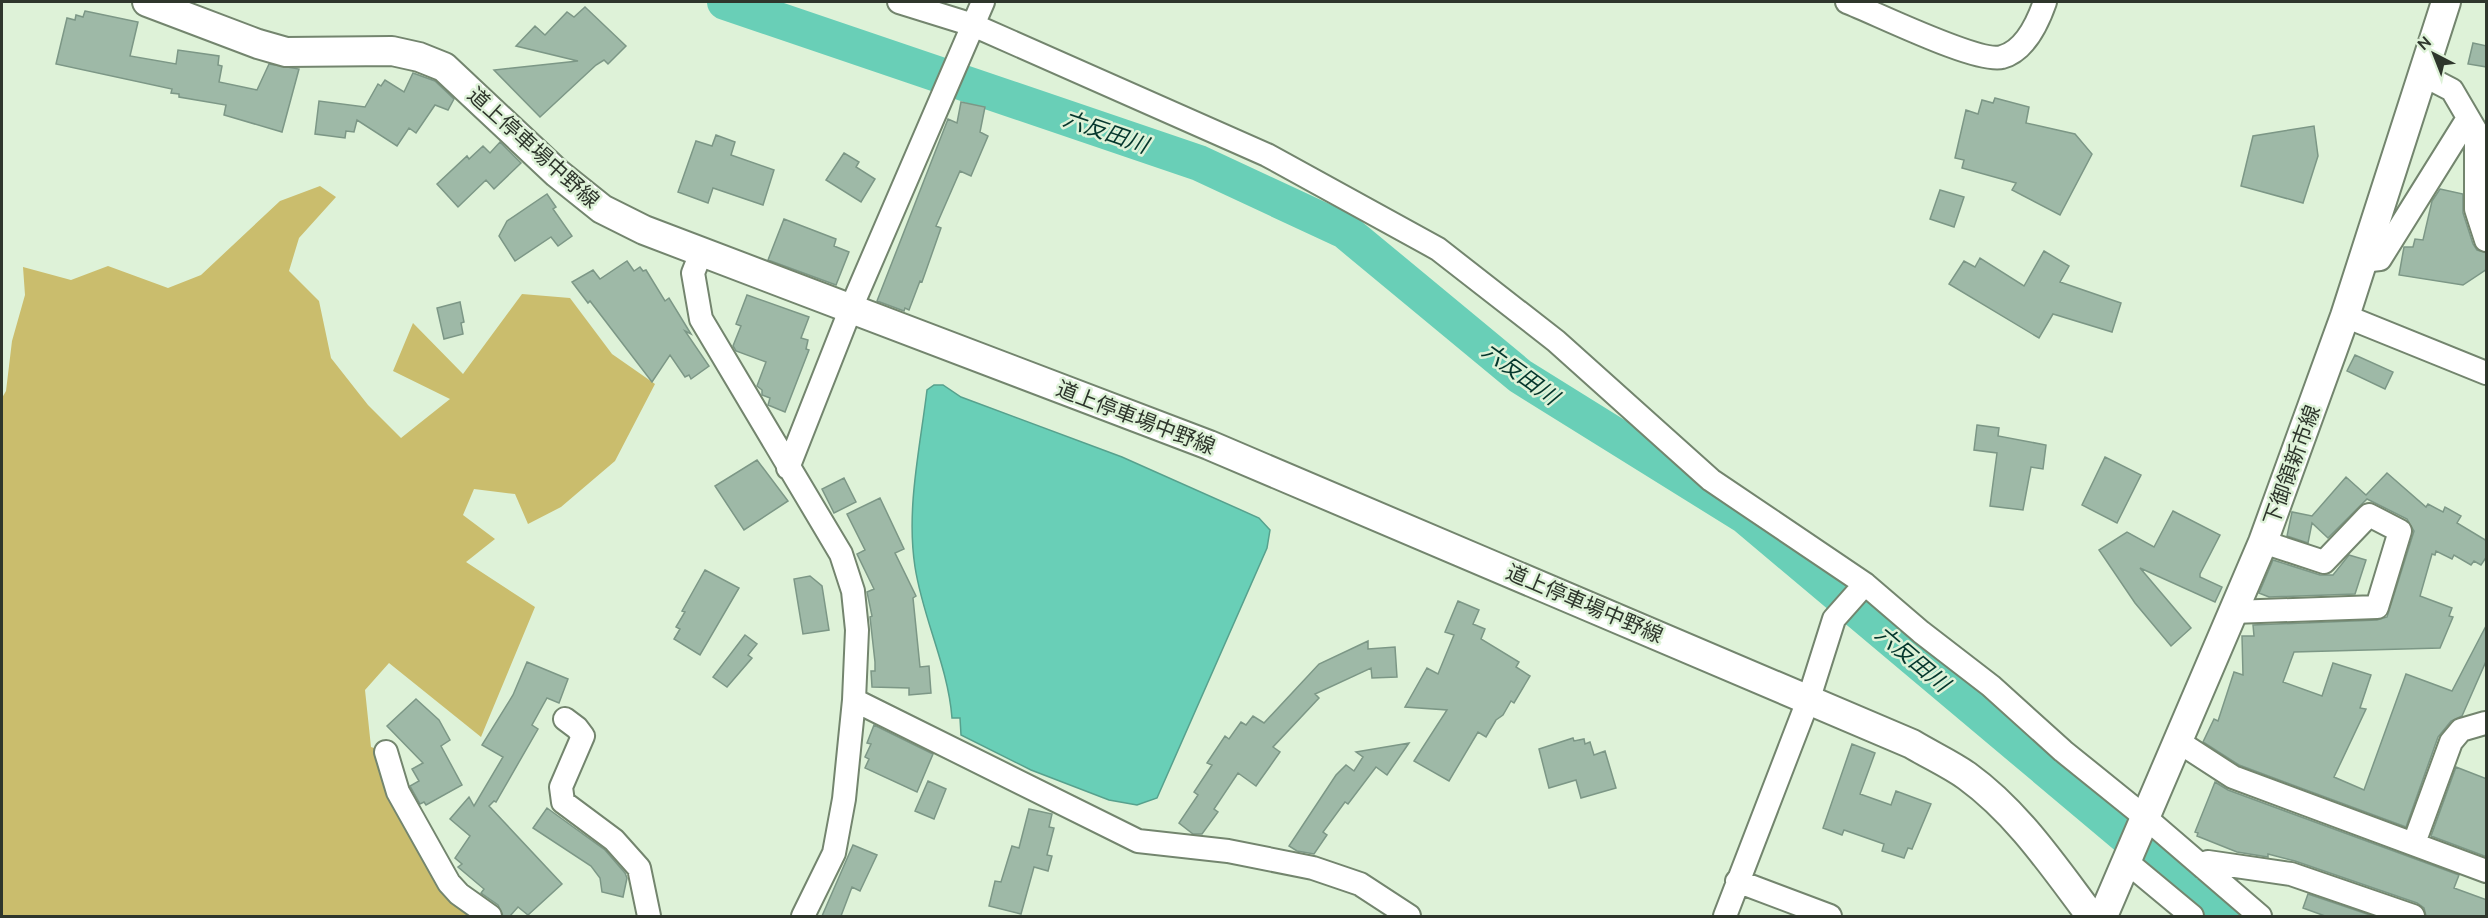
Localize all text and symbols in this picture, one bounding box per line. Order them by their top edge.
north arrow [2404,24,2464,84]
text: N [2414,32,2434,54]
street label: 道上停車場中野線 [464,82,604,212]
water label: 六反田川 [1060,105,1154,158]
water label: 六反田川 [1478,337,1566,410]
street label: 道上停車場中野線 [1053,376,1219,458]
street label: 下御領新市線 [2258,402,2324,528]
street label: 道上停車場中野線 [1503,559,1667,647]
water label: 六反田川 [1871,620,1956,697]

